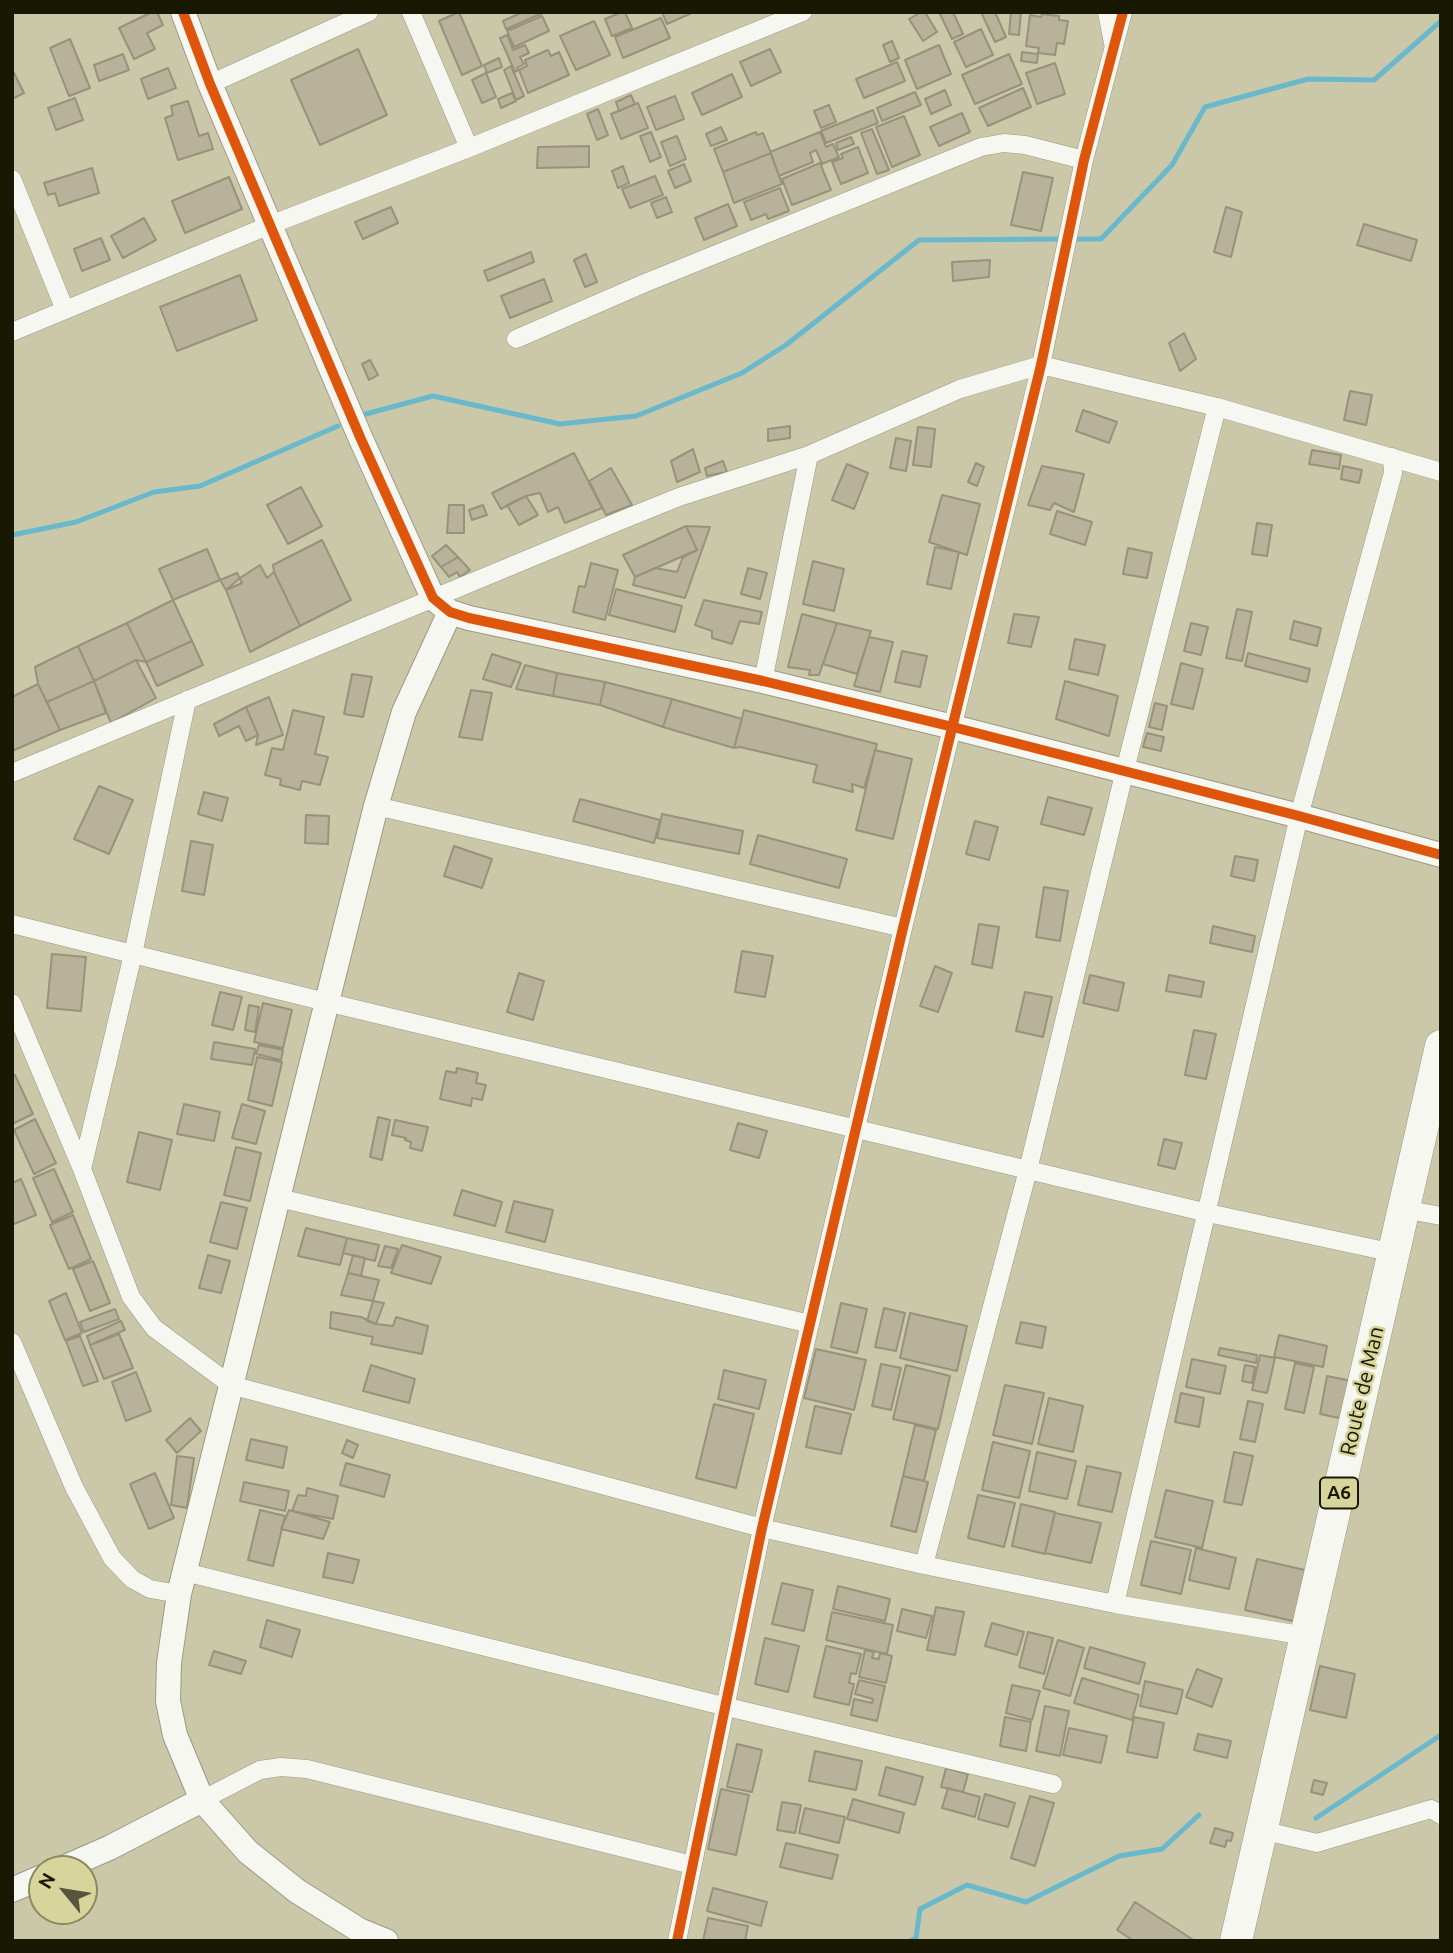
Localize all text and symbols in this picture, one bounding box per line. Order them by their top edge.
street label: Route de Man [1335,1324,1389,1458]
road number: A6 [1320,1478,1358,1508]
north arrow [28,1855,98,1925]
text: N [33,1869,60,1892]

